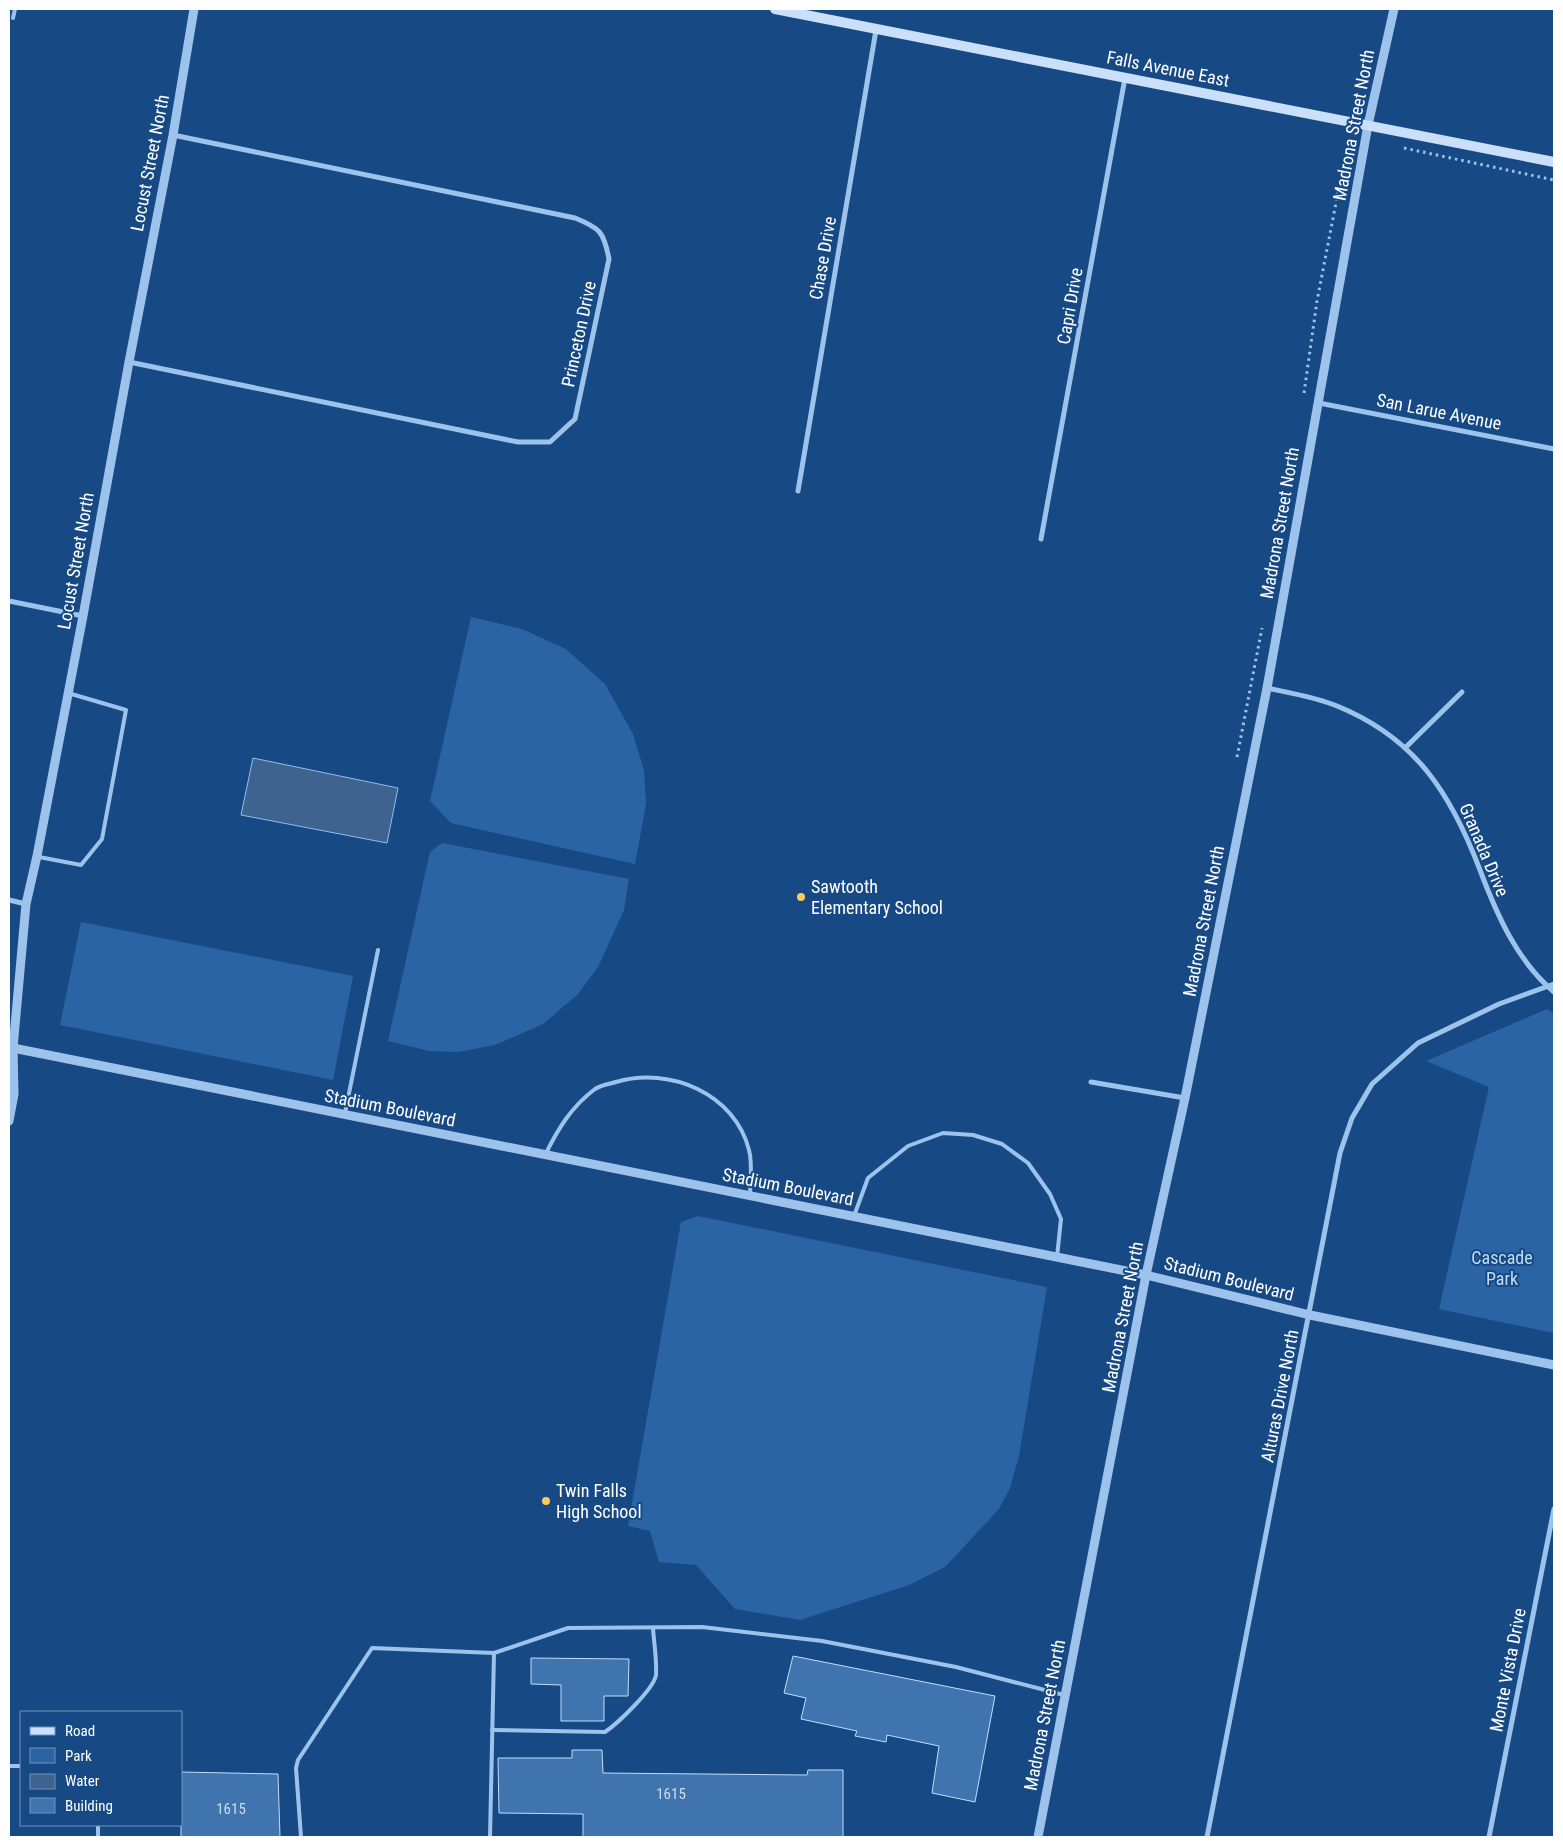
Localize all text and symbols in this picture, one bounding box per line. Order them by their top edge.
street label: Falls Avenue East [1105,46,1231,91]
street label: Madrona Street North [1329,48,1378,202]
street label: Locust Street North [126,93,173,233]
street label: Chase Drive [805,215,840,301]
street label: Capri Drive [1052,266,1087,346]
street label: Princeton Drive [557,279,600,389]
street label: San Larue Avenue [1375,389,1503,434]
street label: Madrona Street North [1256,446,1303,600]
street label: Locust Street North [53,491,98,631]
street label: Granada Drive [1455,800,1514,900]
street label: Madrona Street North [1179,844,1228,998]
place label: Sawtooth Elementary School [811,876,943,918]
marker: Sawtooth Elementary School [795,891,807,903]
street label: Stadium Boulevard [323,1084,457,1131]
street label: Stadium Boulevard [721,1163,855,1210]
street label: Madrona Street North [1098,1240,1147,1394]
park label: Cascade Park [1471,1247,1533,1289]
street label: Stadium Boulevard [1162,1252,1296,1305]
street label: Alturas Drive North [1256,1328,1303,1464]
place label: Twin Falls High School [556,1480,642,1522]
marker: Twin Falls High School [540,1495,552,1507]
street label: Monte Vista Drive [1485,1606,1530,1734]
street label: Madrona Street North [1020,1638,1069,1792]
legend [20,1711,182,1826]
text: Road [65,1722,95,1740]
text: Park [65,1747,92,1765]
text: Water [65,1772,100,1790]
house number: 1615 [656,1785,686,1803]
text: Building [65,1797,113,1815]
house number: 1615 [216,1800,246,1818]

